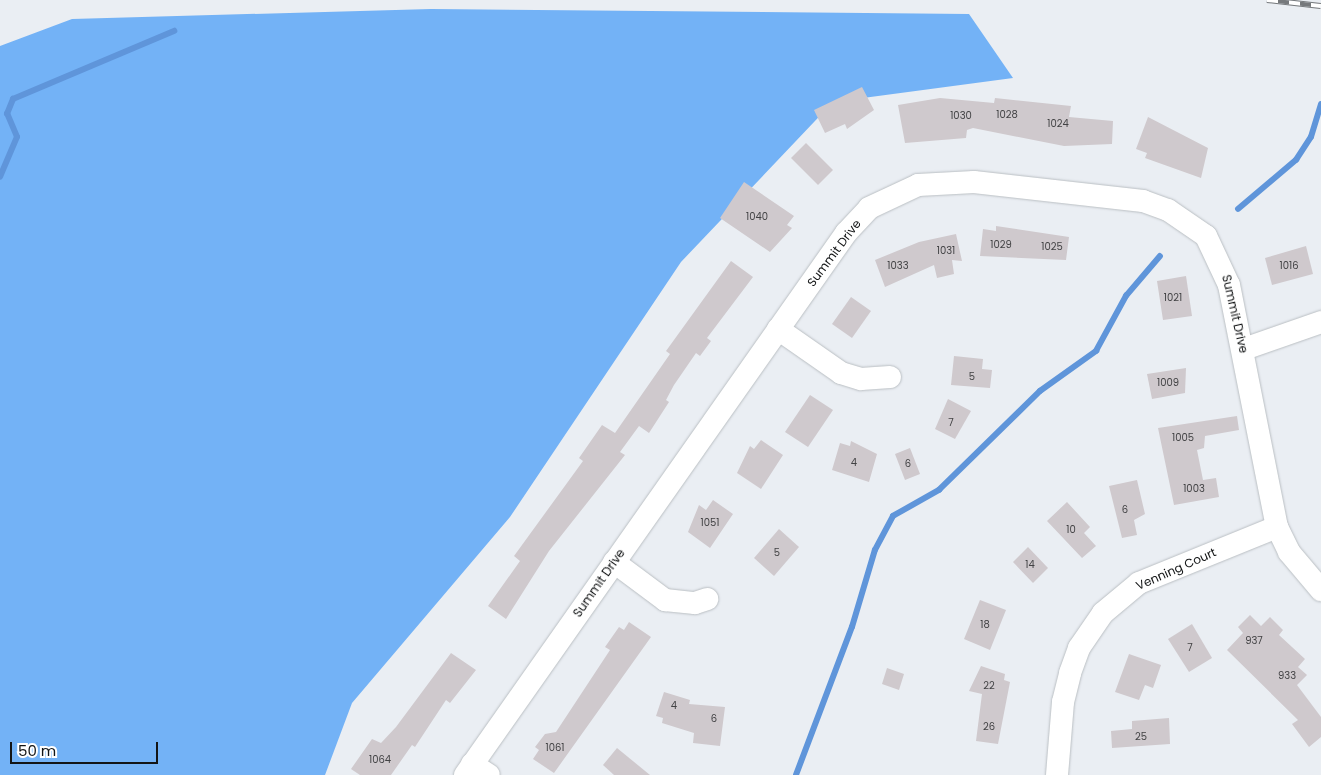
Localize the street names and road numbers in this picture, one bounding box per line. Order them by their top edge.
street label: Summit Drive [804,217,864,289]
street label: Summit Drive [1219,273,1251,355]
street label: Venning Court [1134,545,1218,593]
street label: Summit Drive [570,546,628,620]

